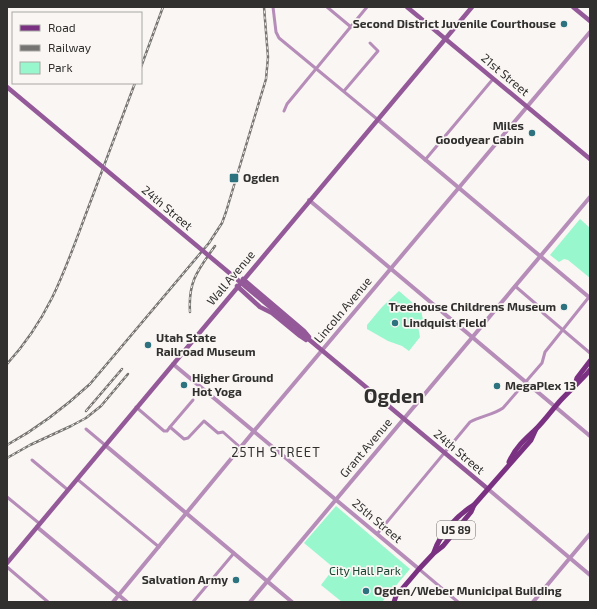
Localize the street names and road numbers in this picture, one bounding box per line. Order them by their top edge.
street label: 21st Street [479,50,533,99]
street label: 24th Street [140,182,196,233]
street label: Wall Avenue [203,247,257,308]
street label: Lincoln Avenue [311,274,374,345]
street label: Grant Avenue [336,415,394,480]
street label: 24th Street [432,426,488,477]
street label: 25th Street [350,495,406,545]
road number: US 89 [437,521,475,539]

